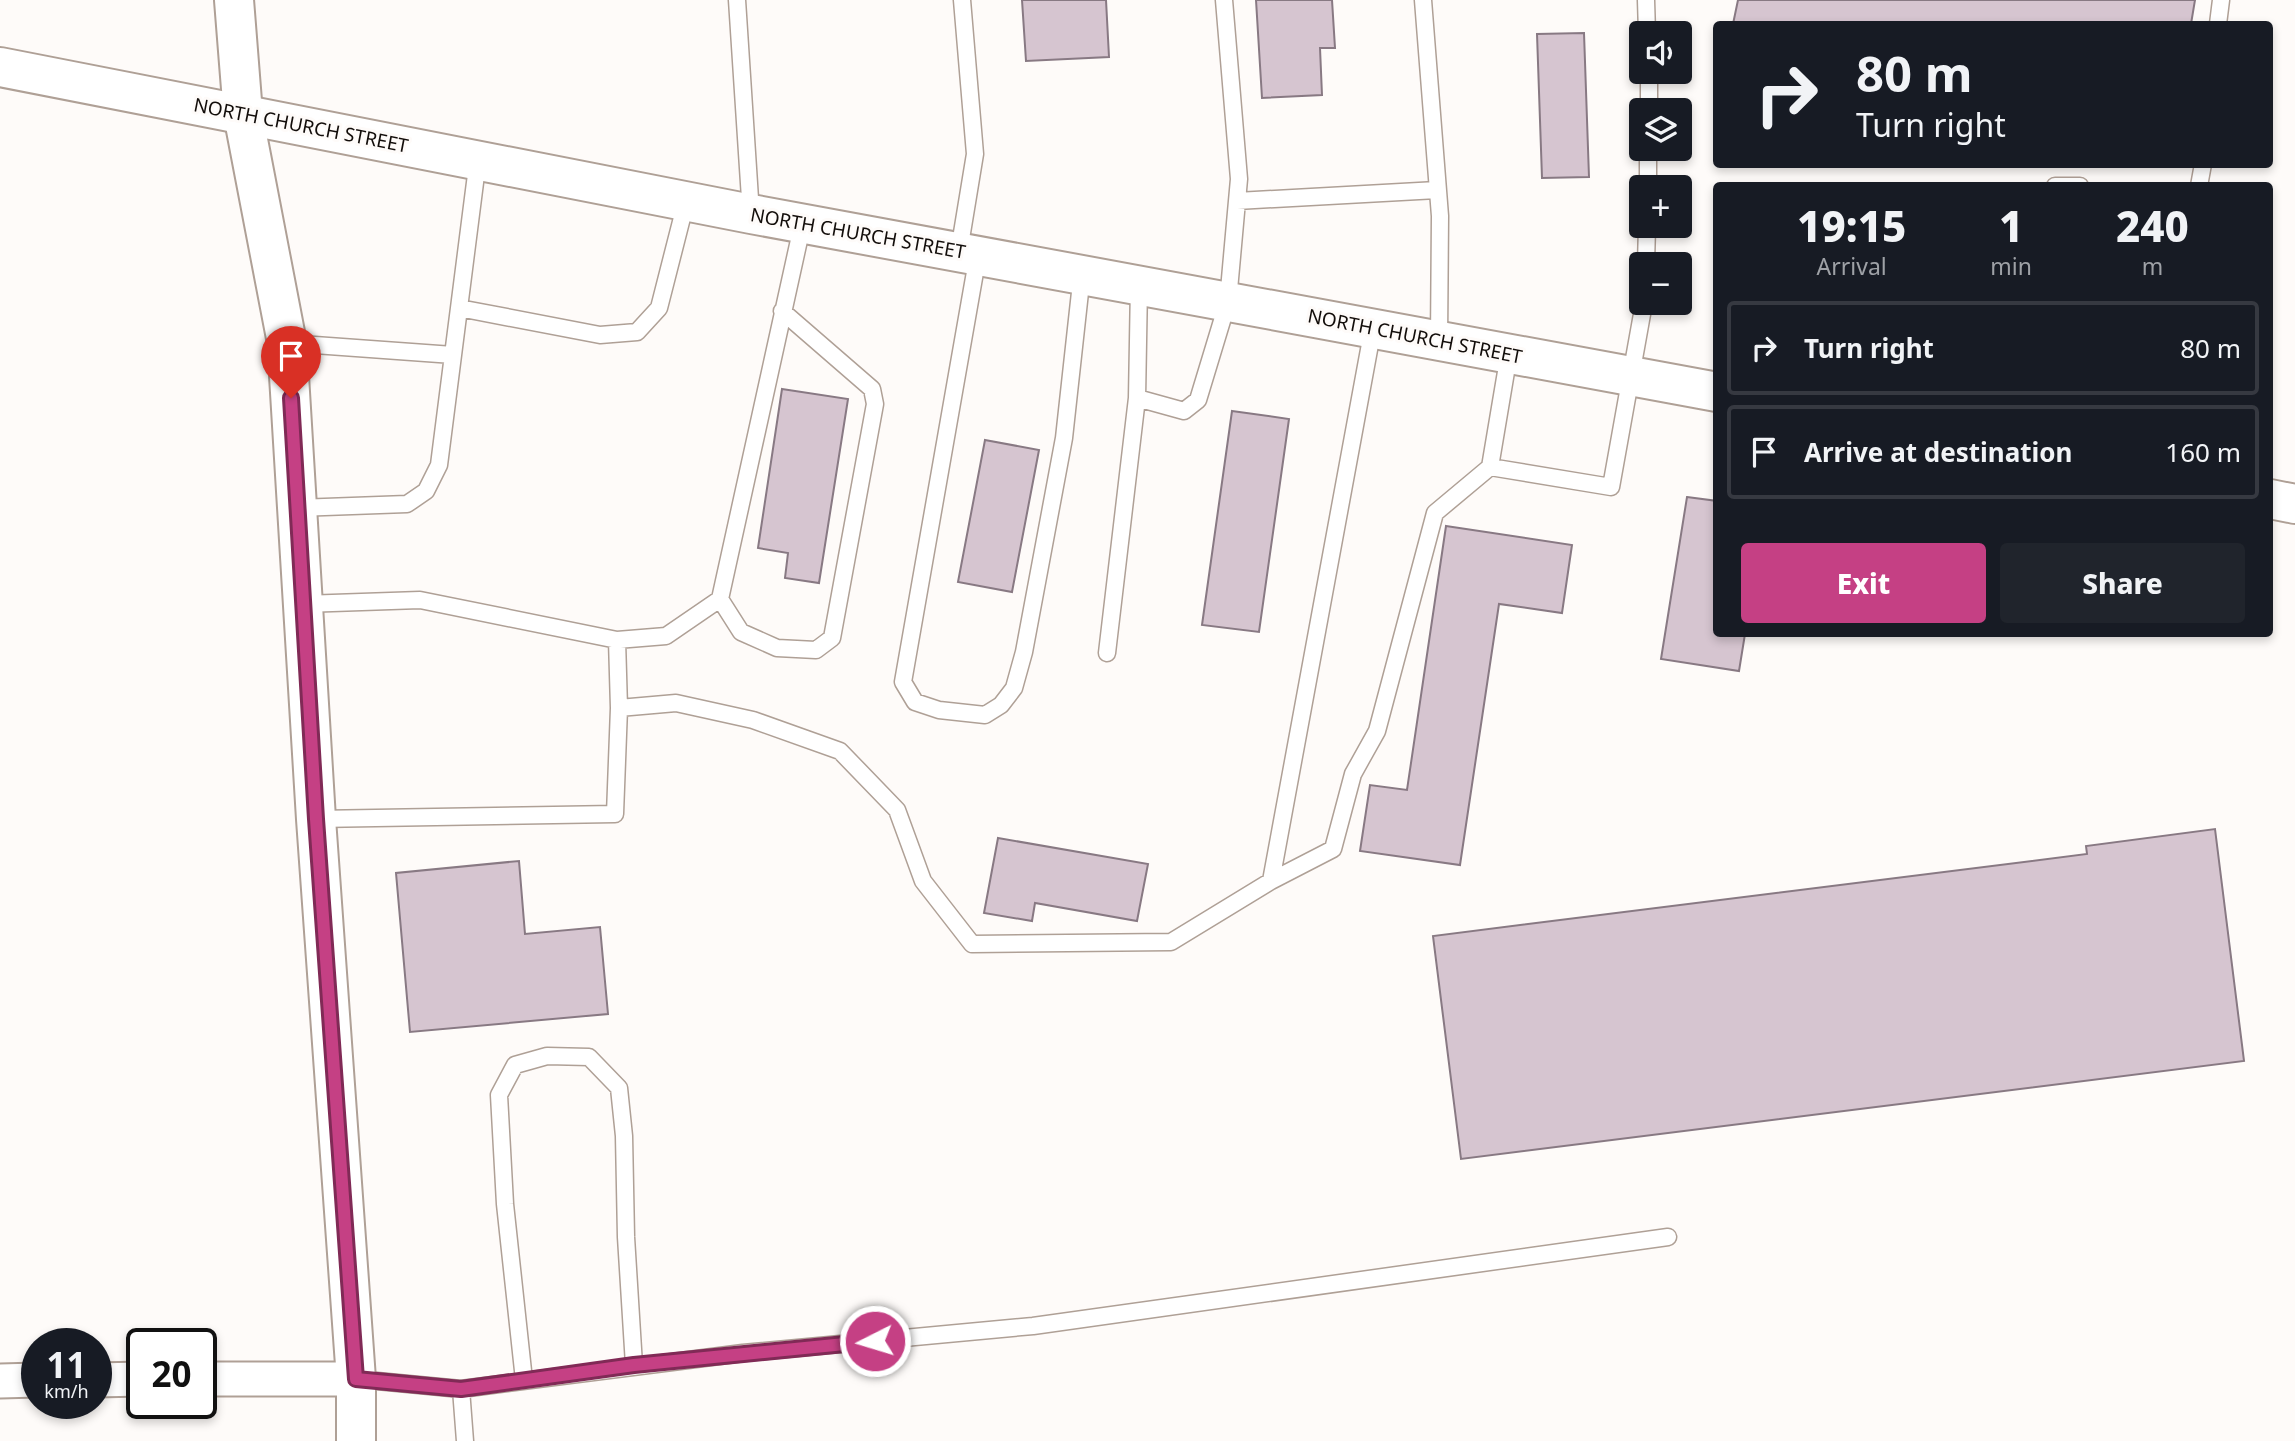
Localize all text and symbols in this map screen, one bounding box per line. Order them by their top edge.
map controls [1629,21,1692,315]
button: sound [1629,21,1692,84]
text: 80 m [1856,40,1973,106]
icon: right [1741,49,1832,140]
street label: NORTH CHURCH STREET [192,91,411,159]
button: layers [1629,98,1692,161]
text: Turn right [1856,103,2006,146]
button: + [1629,175,1692,238]
text: 19:15 [1797,197,1906,254]
text: 1 [1999,197,2023,254]
text: 240 [2116,197,2189,254]
street label: NORTH CHURCH STREET [748,201,968,265]
text: Arrival [1817,250,1887,282]
text: min [1990,250,2032,282]
text: m [2142,250,2163,282]
button: − [1629,252,1692,315]
street label: NORTH CHURCH STREET [1306,302,1525,370]
pin [261,326,321,398]
icon: right [1745,329,1783,367]
text: Turn right [1804,330,1934,366]
text: 80 m [2180,330,2241,366]
icon: arrive [272,337,310,375]
icon: arrive [1745,433,1783,471]
text: Arrive at destination [1804,434,2073,470]
text: 160 m [2165,434,2241,470]
button: Exit [1741,543,1986,623]
button: Share [2000,543,2245,623]
position arrow [838,1304,912,1378]
speed limit sign: 20 [126,1328,217,1419]
text: 11 [46,1341,87,1388]
text: km/h [44,1379,89,1403]

